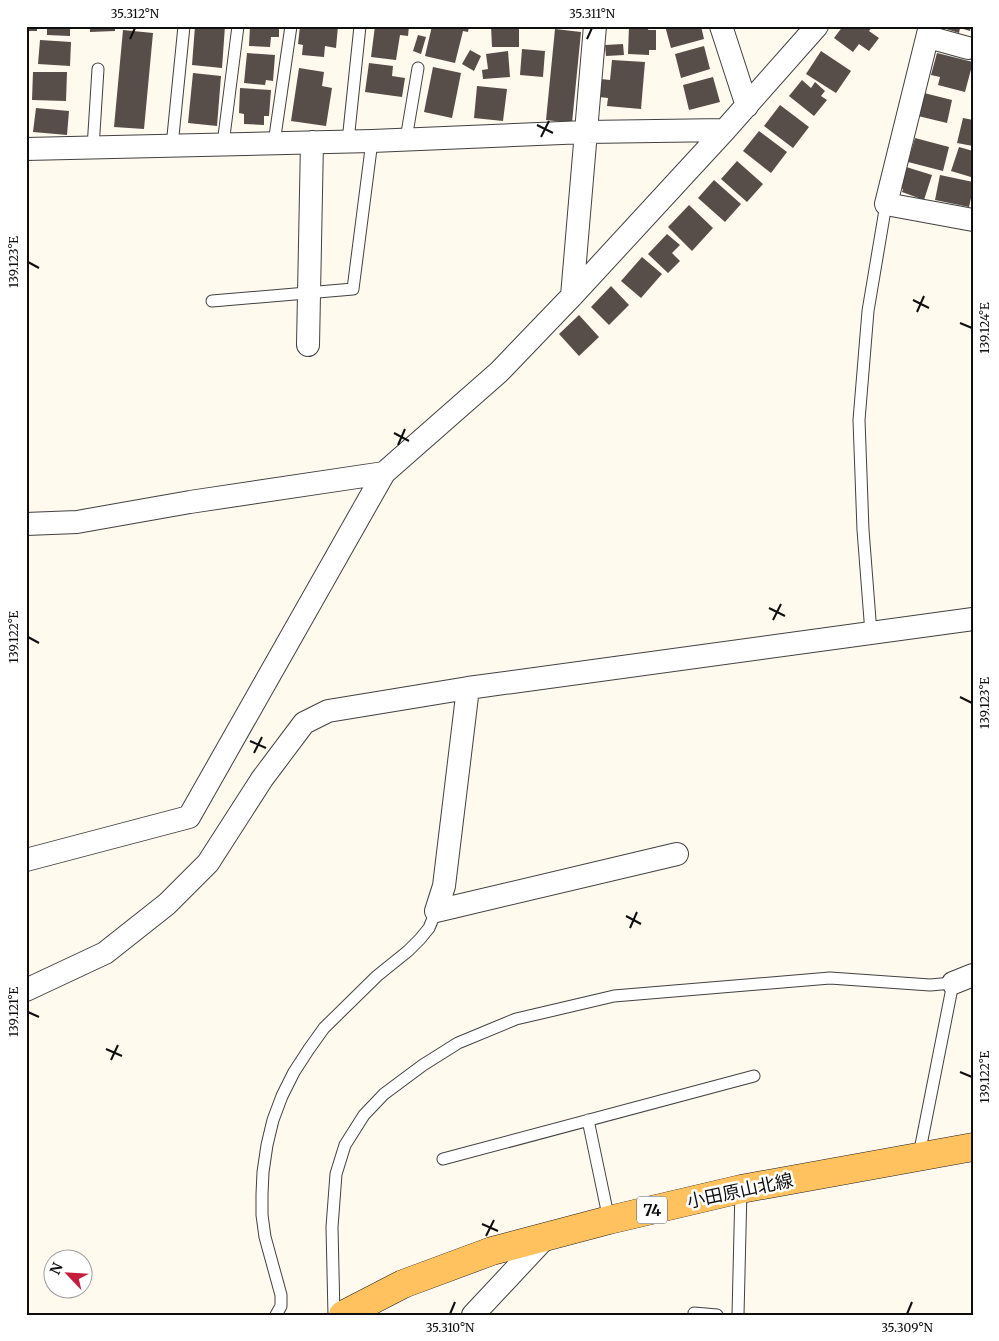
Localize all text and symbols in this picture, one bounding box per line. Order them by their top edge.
text: 35.312°N [111,6,160,21]
text: 35.311°N [569,6,616,21]
text: 139.123°E [6,236,21,288]
text: 139.124°E [977,302,992,354]
text: 139.122°E [6,610,21,663]
text: 139.123°E [977,677,992,729]
text: 139.121°E [6,987,21,1037]
text: 139.122°E [977,1050,992,1103]
street label: 小田原山北線 [685,1168,795,1213]
road number: 74 [637,1196,667,1224]
north arrow [42,1248,92,1298]
text: N [46,1260,67,1277]
text: 35.310°N [426,1320,475,1335]
text: 35.309°N [881,1320,933,1335]

